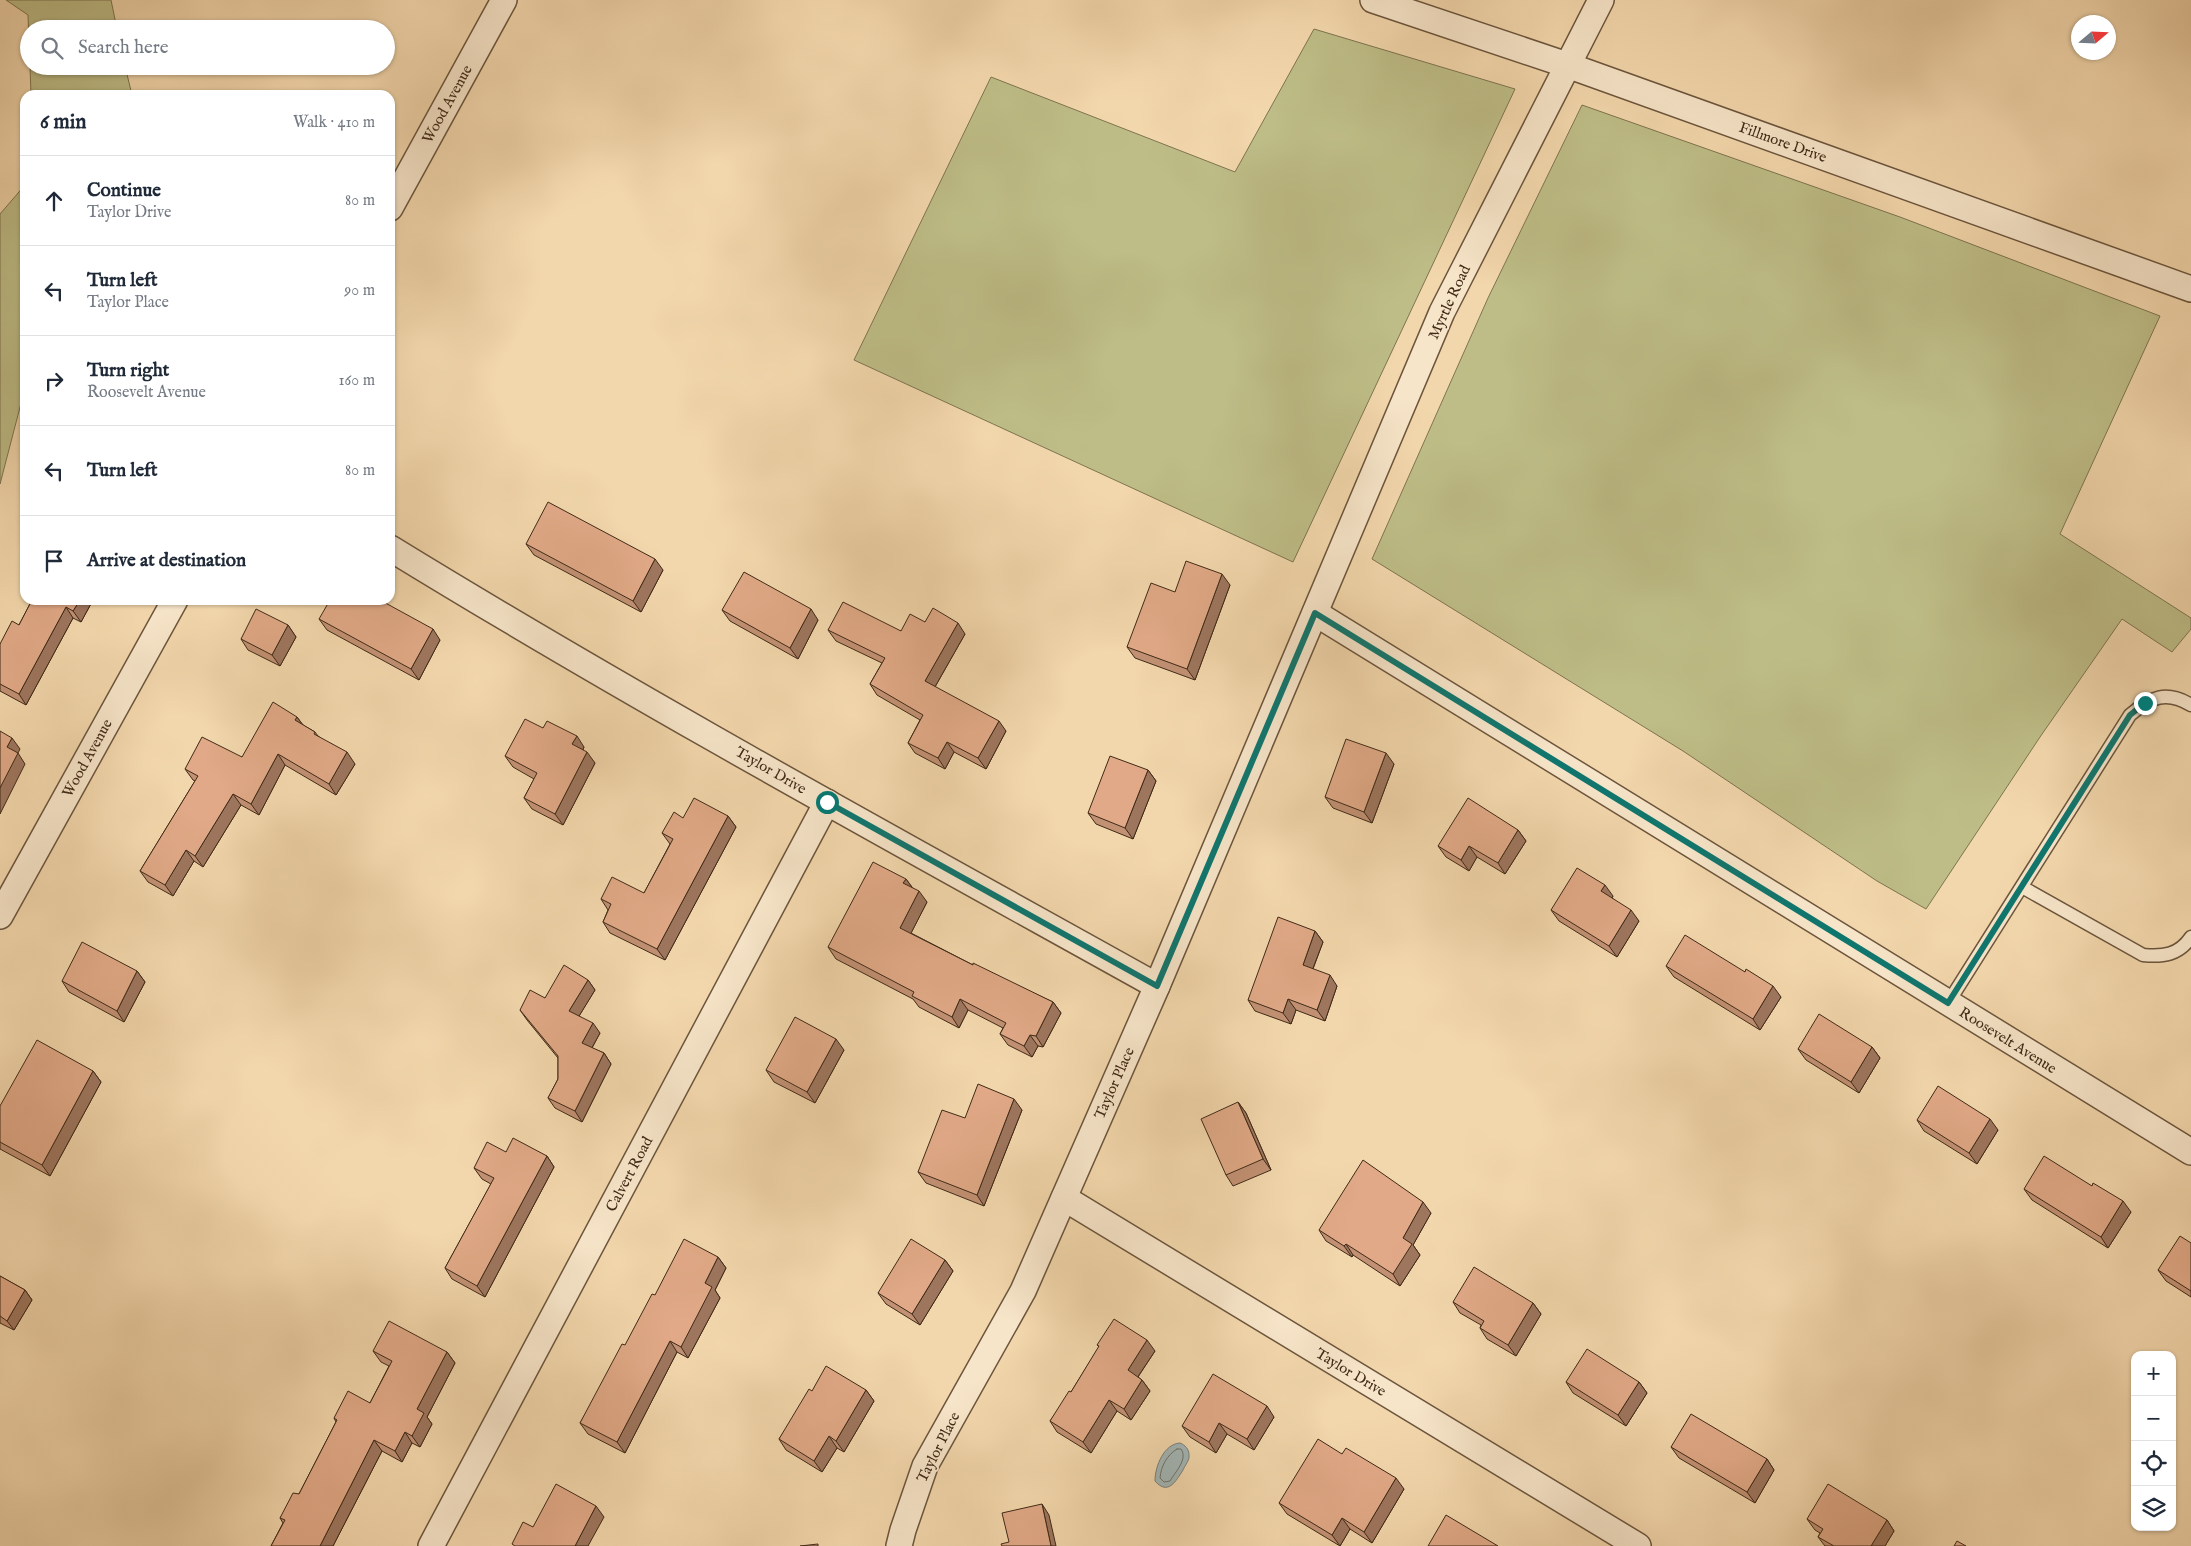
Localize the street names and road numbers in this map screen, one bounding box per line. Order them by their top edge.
street label: Wood Avenue [418,62,477,147]
street label: Fillmore Drive [1736,118,1829,167]
street label: Myrtle Road [1424,261,1475,342]
street label: Wood Avenue [58,716,117,801]
street label: Taylor Drive [732,742,810,799]
street label: Roosevelt Avenue [1955,1003,2060,1078]
street label: Taylor Place [1090,1044,1139,1122]
street label: Calvert Road [602,1133,658,1215]
street label: Taylor Drive [1312,1344,1390,1401]
street label: Taylor Place [913,1409,964,1486]

